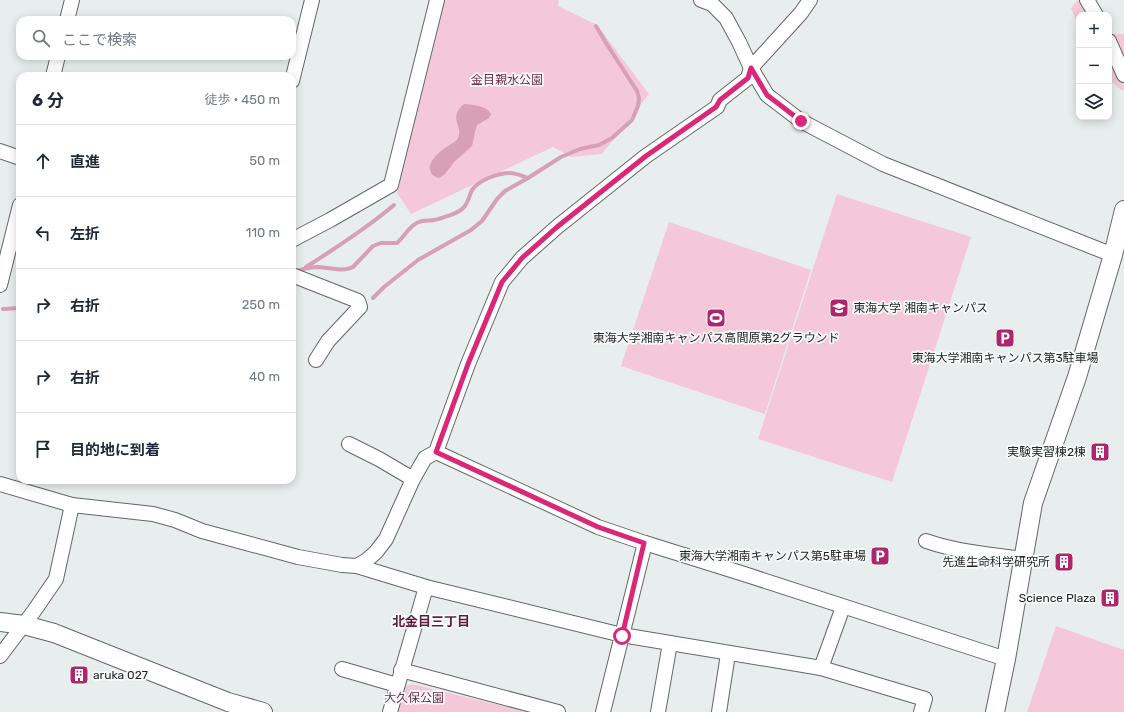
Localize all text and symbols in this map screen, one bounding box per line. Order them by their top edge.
map controls [1076,12,1112,120]
button: + [1076,12,1112,48]
search box [16,16,296,60]
icon: search [30,27,52,49]
text: ここで検索 [62,31,137,49]
button: − [1076,48,1112,84]
park label: 金目親水公園 [471,73,543,87]
button: layers [1076,84,1112,120]
text: 6 分 [32,90,64,110]
text: 徒歩 · 450 m [205,92,280,107]
route end [792,112,810,130]
icon: ahead [32,150,54,172]
text: 直進 [70,153,100,171]
text: 50 m [249,153,280,168]
icon: left [32,222,54,244]
text: 左折 [70,225,100,243]
text: 110 m [246,225,280,240]
icon: right [32,294,54,316]
text: 右折 [70,297,100,315]
text: 250 m [242,297,280,312]
school or university icon: 東海大学 湘南キャンパス [828,297,850,319]
place label: 東海大学 湘南キャンパス [853,301,988,315]
sports icon: 東海大学湘南キャンパス高間原第2グラウンド [705,307,727,329]
parking icon: 東海大学湘南キャンパス第3駐車場 [994,327,1016,349]
place label: 東海大学湘南キャンパス高間原第2グラウンド [592,331,840,345]
place label: 東海大学湘南キャンパス第3駐車場 [911,351,1099,365]
icon: right [32,366,54,388]
text: 右折 [70,369,100,387]
text: 40 m [249,369,280,384]
icon: arrive [32,438,54,460]
text: 目的地に到着 [70,441,160,459]
building icon: 実験実習棟2棟 [1089,441,1111,463]
place label: 実験実習棟2棟 [1007,445,1086,459]
parking icon: 東海大学湘南キャンパス第5駐車場 [869,545,891,567]
place label: 東海大学湘南キャンパス第5駐車場 [679,549,866,563]
building icon: 先進生命科学研究所 [1053,551,1075,573]
place label: 先進生命科学研究所 [942,555,1050,569]
building icon: Science Plaza [1099,587,1121,609]
place label: Science Plaza [1019,591,1096,605]
district label: 北金目三丁目 [392,614,470,629]
route start [613,627,631,645]
building icon: aruka 027 [68,664,90,686]
place label: aruka 027 [93,668,148,682]
park label: 大久保公園 [384,691,444,705]

